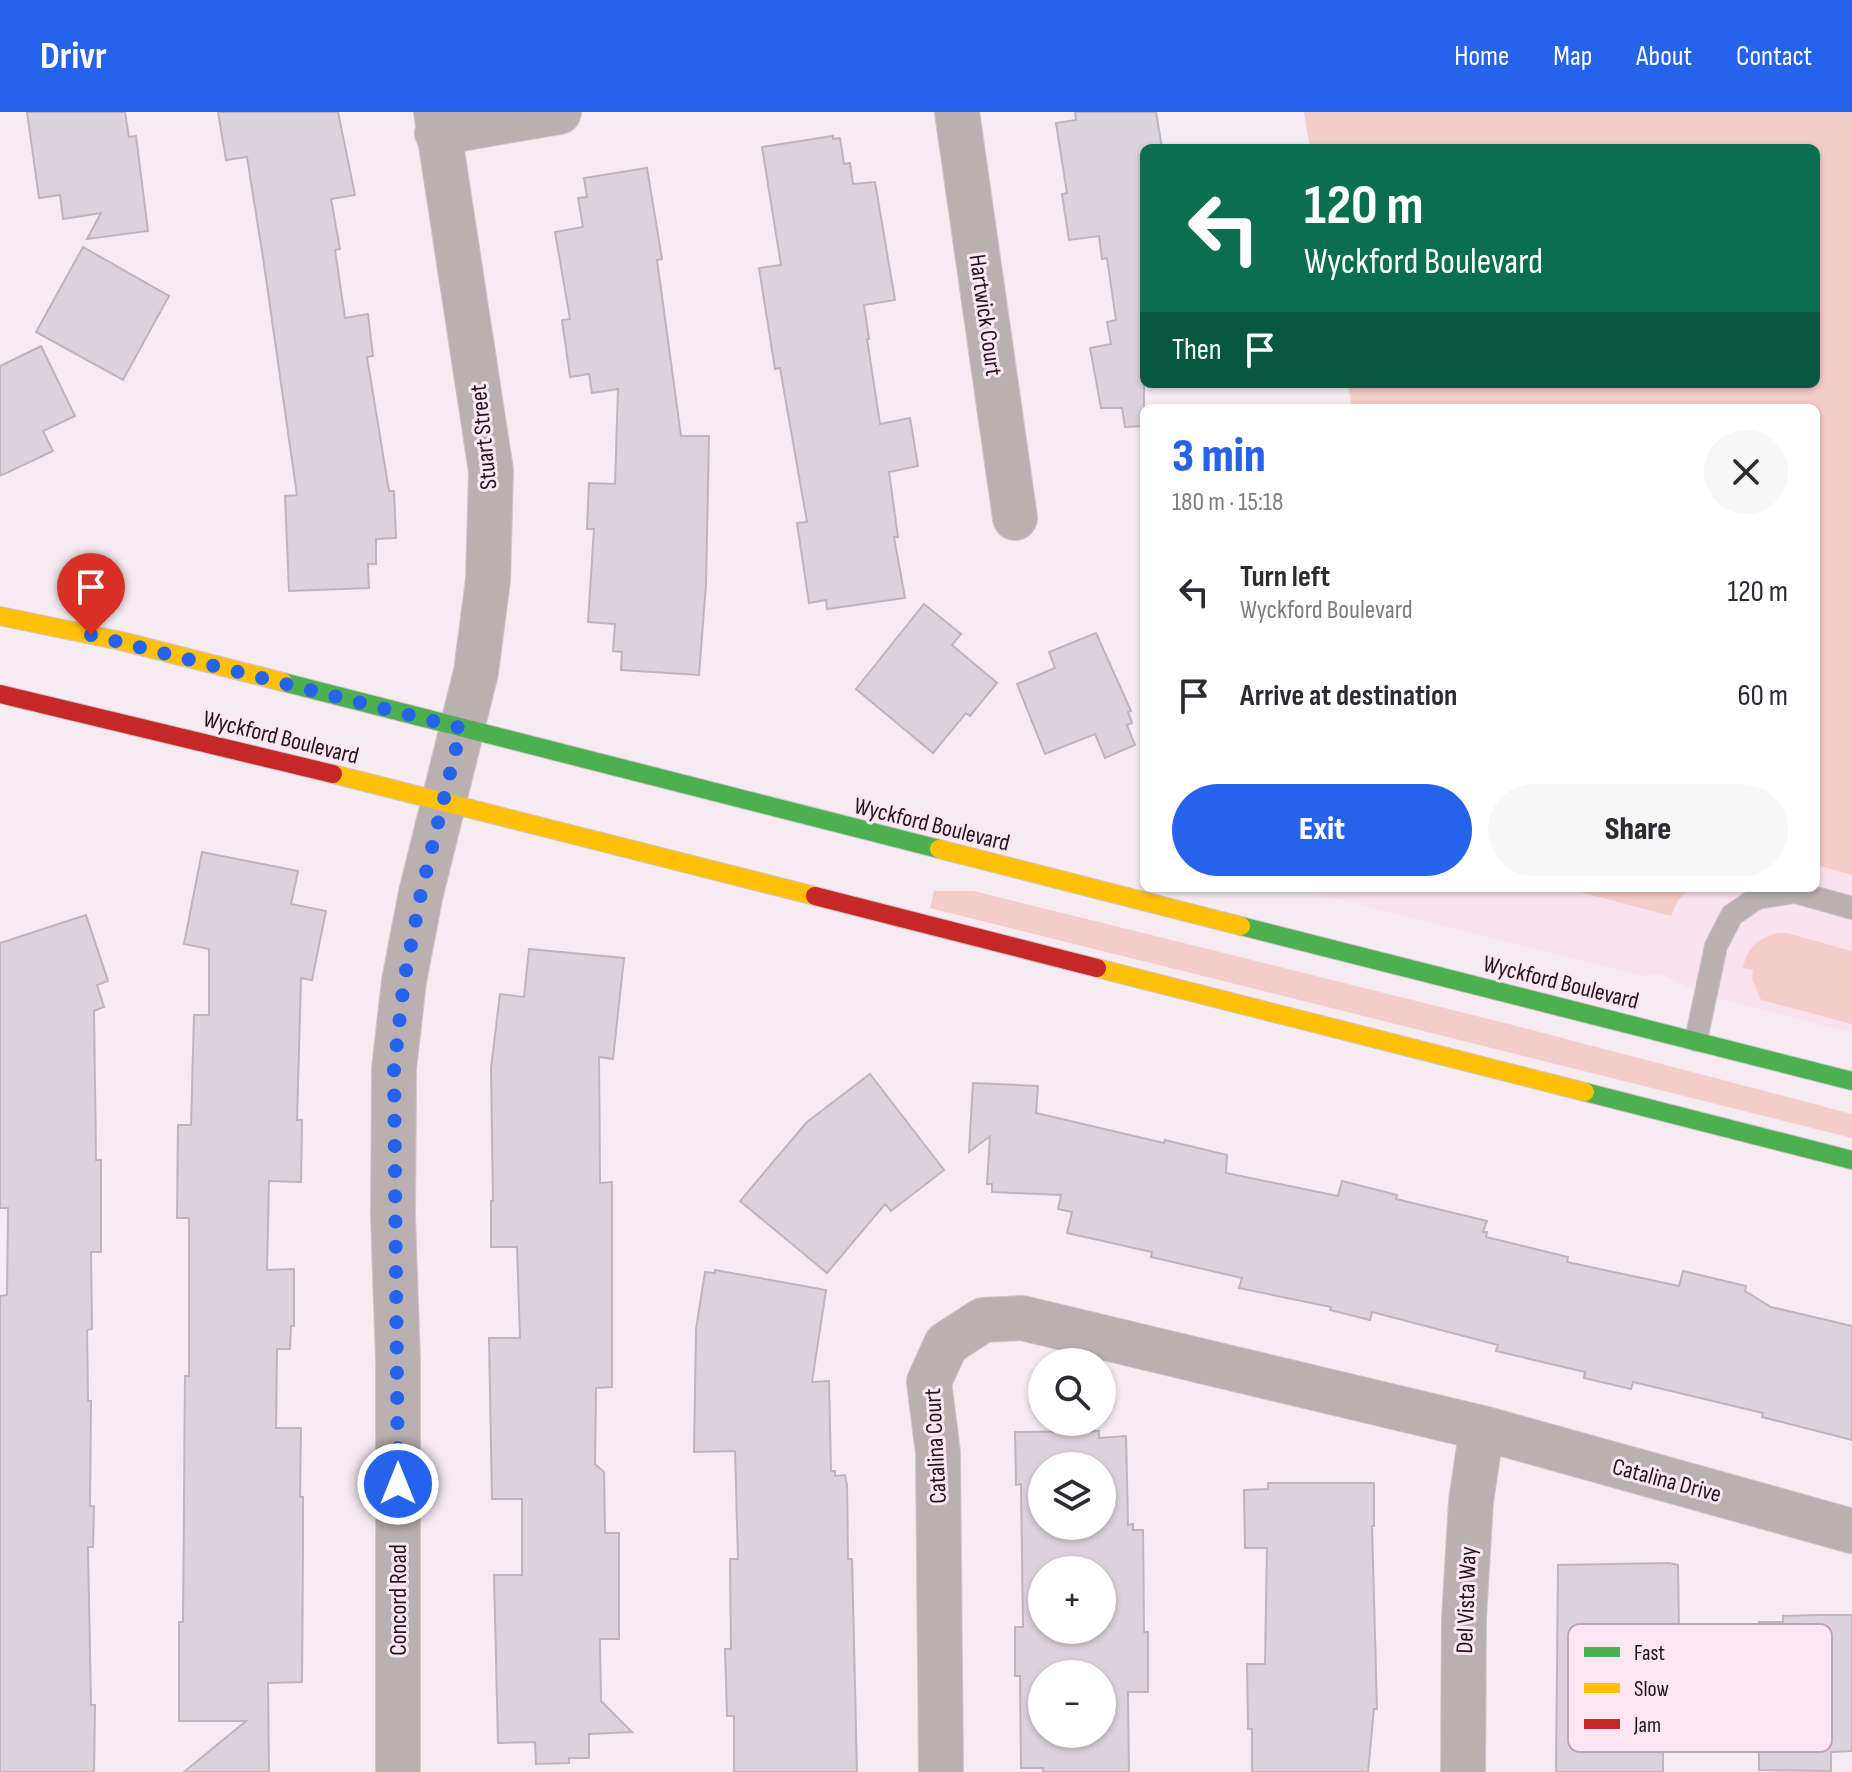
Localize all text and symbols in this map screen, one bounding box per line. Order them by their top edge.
text: Drivr [40,34,107,79]
text: Home [1454,40,1509,73]
text: Map [1553,40,1592,73]
text: About [1636,40,1692,73]
text: Contact [1736,40,1812,73]
text: 120 m [1304,173,1424,240]
icon: left [1172,176,1276,280]
text: Wyckford Boulevard [1304,241,1543,284]
street label: Hartwick Court [963,252,1008,378]
icon: arrive [1238,328,1282,372]
text: Then [1172,332,1222,368]
street label: Stuart Street [464,383,503,491]
text: 3 min [1172,428,1266,485]
button: close [1704,430,1788,514]
text: 180 m · 15:18 [1172,487,1283,518]
pin [57,553,125,635]
text: Turn left [1240,559,1330,595]
icon: arrive [69,565,113,609]
icon: left [1172,570,1216,614]
text: 120 m [1727,574,1788,610]
text: Wyckford Boulevard [1240,595,1413,626]
icon: arrive [1172,674,1216,718]
text: Arrive at destination [1240,678,1457,714]
text: 60 m [1737,678,1788,714]
street label: Wyckford Boulevard [200,704,362,771]
button: Exit [1172,784,1472,876]
button: Share [1488,784,1788,876]
street label: Wyckford Boulevard [851,791,1013,858]
street label: Wyckford Boulevard [1480,949,1642,1016]
map controls [1028,1348,1116,1748]
button: search [1028,1348,1116,1436]
street label: Catalina Court [918,1387,953,1504]
position arrow [356,1442,440,1526]
button: layers [1028,1452,1116,1540]
street label: Catalina Drive [1609,1452,1725,1509]
street label: Concord Road [384,1544,413,1656]
street label: Del Vista Way [1450,1546,1483,1654]
button: + [1028,1556,1116,1644]
legend [1568,1624,1832,1752]
text: Fast [1634,1640,1665,1667]
button: − [1028,1660,1116,1748]
text: Slow [1634,1676,1669,1703]
text: Jam [1633,1712,1661,1739]

